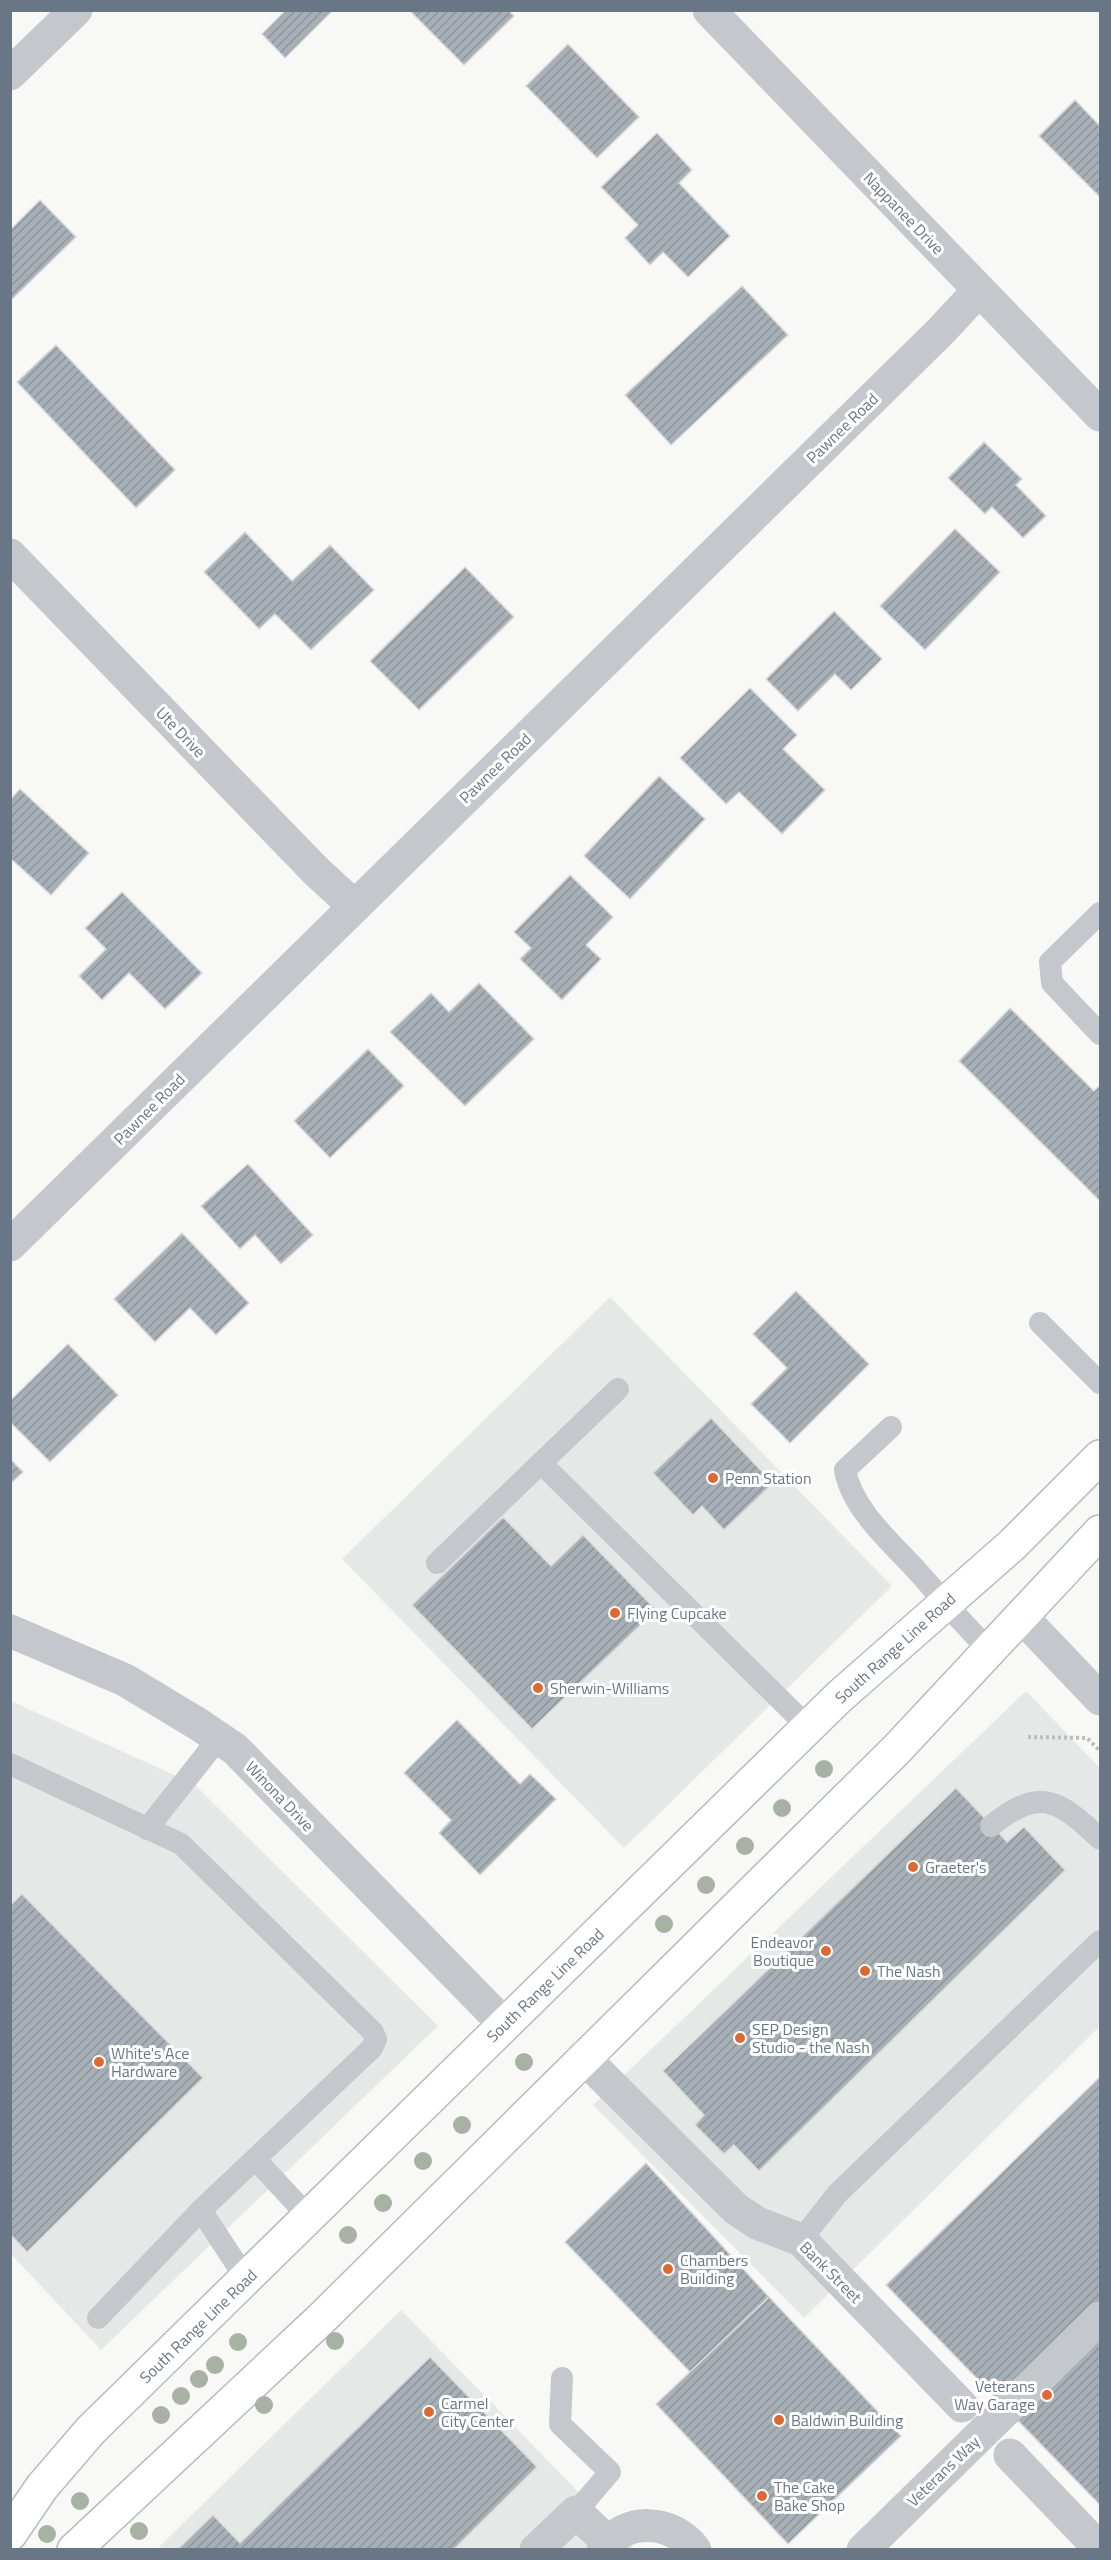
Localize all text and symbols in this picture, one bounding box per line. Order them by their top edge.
street label: Nappanee Drive [858,166,950,260]
street label: Pawnee Road [800,387,884,469]
street label: Ute Drive [151,701,211,763]
street label: Pawnee Road [453,727,537,809]
street label: Pawnee Road [108,1068,190,1150]
place label: Penn Station [725,1466,812,1490]
marker: Penn Station [706,1471,720,1485]
street label: South Range Line Road [829,1587,961,1709]
place label: Flying Cupcake [627,1601,727,1625]
marker: Flying Cupcake [608,1606,622,1620]
place label: Sherwin-Williams [550,1676,669,1700]
marker: Sherwin-Williams [531,1681,545,1695]
street label: Winona Drive [240,1755,320,1837]
place label: Graeter's [925,1855,986,1879]
marker: Graeter's [906,1860,920,1874]
street label: South Range Line Road [481,1922,609,2048]
place label: Endeavor Boutique [751,1930,814,1972]
marker: Endeavor Boutique [819,1944,833,1958]
place label: The Nash [877,1959,940,1983]
marker: The Nash [858,1964,872,1978]
place label: SEP Design Studio - the Nash [752,2017,870,2059]
marker: SEP Design Studio - the Nash [733,2031,747,2045]
place label: White's Ace Hardware [111,2041,189,2083]
marker: White's Ace Hardware [92,2055,106,2069]
street label: Bank Street [795,2236,868,2309]
place label: Chambers Building [680,2248,748,2290]
marker: Chambers Building [661,2262,675,2276]
street label: South Range Line Road [134,2263,262,2389]
place label: Veterans Way Garage [954,2374,1035,2416]
marker: Veterans Way Garage [1040,2388,1054,2402]
place label: Carmel City Center [441,2391,515,2433]
marker: Carmel City Center [422,2405,436,2419]
place label: Baldwin Building [791,2408,903,2432]
marker: Baldwin Building [772,2413,786,2427]
street label: Veterans Way [901,2430,985,2512]
place label: The Cake Bake Shop [774,2475,845,2517]
marker: The Cake Bake Shop [755,2489,769,2503]

